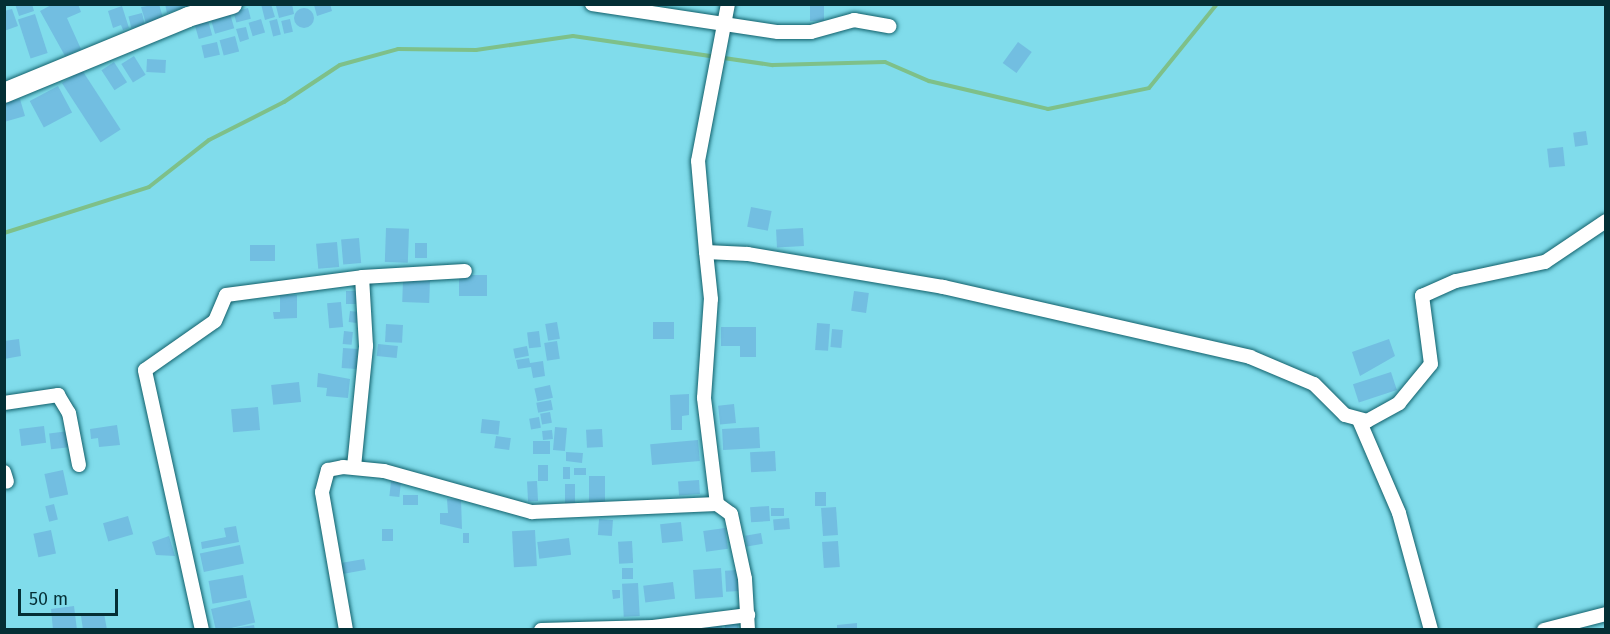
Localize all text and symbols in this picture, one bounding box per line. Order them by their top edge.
scale bar [21,577,122,615]
text: 50 m [29,588,68,610]

